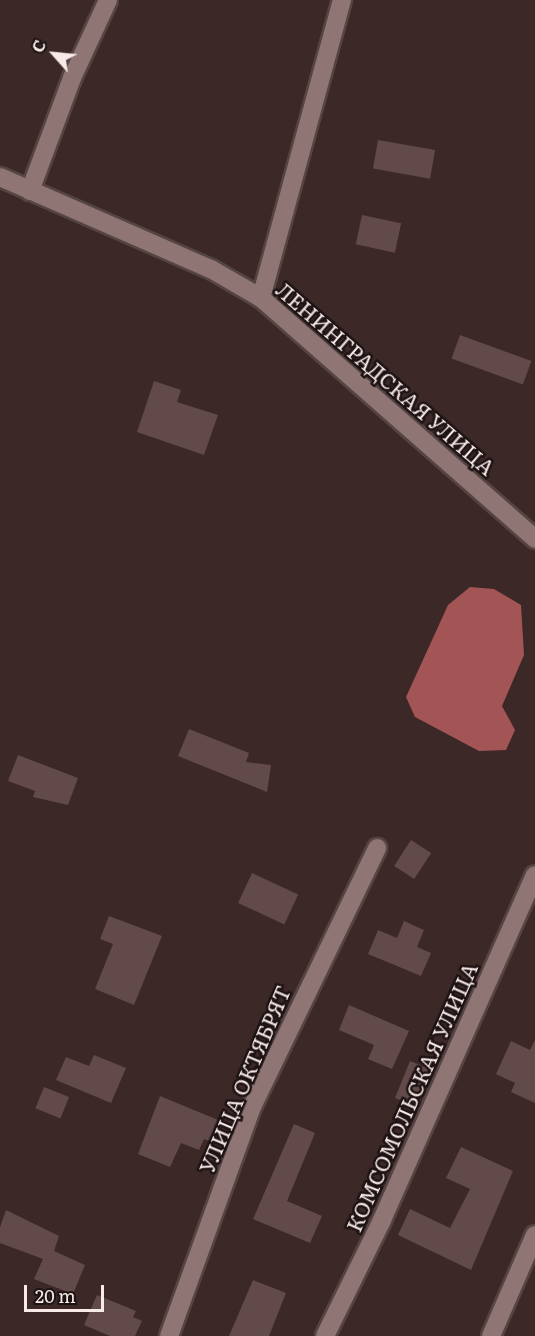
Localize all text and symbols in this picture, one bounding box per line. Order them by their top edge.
north arrow [24,24,84,84]
text: С [25,35,51,56]
street label: ЛЕНИНГРАДСКАЯ УЛИЦА [272,276,500,480]
street label: КОМСОМОЛЬСКАЯ УЛИЦА [340,959,482,1235]
street label: УЛИЦА ОКТЯБРЯТ [193,981,295,1177]
scale bar [27,1273,106,1311]
text: 20 m [35,1282,76,1309]

